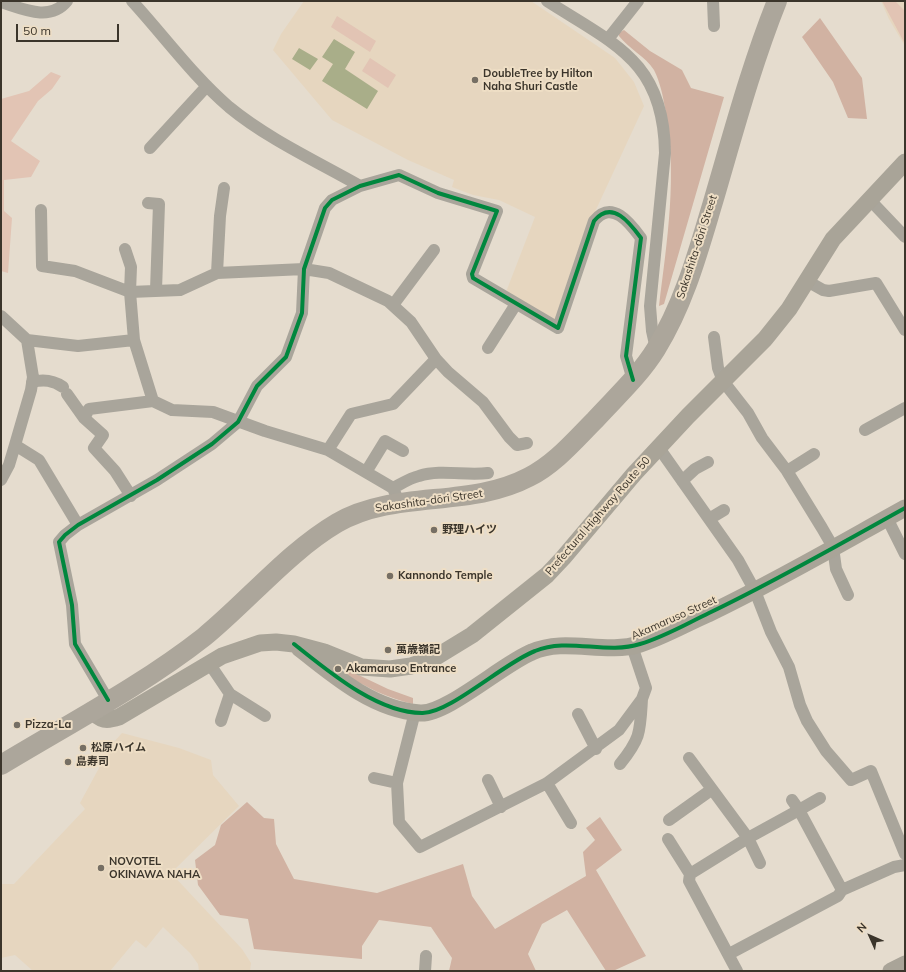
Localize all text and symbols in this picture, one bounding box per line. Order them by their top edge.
scale bar [18,16,121,42]
text: 50 m [23,23,51,38]
place label: DoubleTree by Hilton Naha Shuri Castle [483,67,593,93]
marker: DoubleTree by Hilton Naha Shuri Castle [470,75,480,85]
street label: Sakashita-dōri Street [674,193,720,301]
street label: Prefectural Highway Route 50 [543,454,653,578]
street label: Sakashita-dōri Street [374,487,484,515]
place label: 野理ハイツ [442,523,497,537]
marker: 野理ハイツ [429,525,439,535]
place label: Kannondo Temple [398,569,492,583]
marker: Kannondo Temple [385,571,395,581]
street label: Akamaruso Street [629,593,719,643]
place label: 萬歳嶺記 [396,643,440,657]
marker: 萬歳嶺記 [383,645,393,655]
place label: Akamaruso Entrance [346,662,456,676]
marker: Akamaruso Entrance [333,664,343,674]
place label: Pizza-La [25,718,71,732]
marker: Pizza-La [12,720,22,730]
place label: 松原ハイム [91,741,146,755]
marker: 松原ハイム [78,743,88,753]
place label: 島寿司 [76,755,109,769]
marker: 島寿司 [63,757,73,767]
place label: NOVOTEL OKINAWA NAHA [109,855,200,881]
marker: NOVOTEL OKINAWA NAHA [96,863,106,873]
north arrow [850,916,890,956]
text: N [854,920,869,935]

